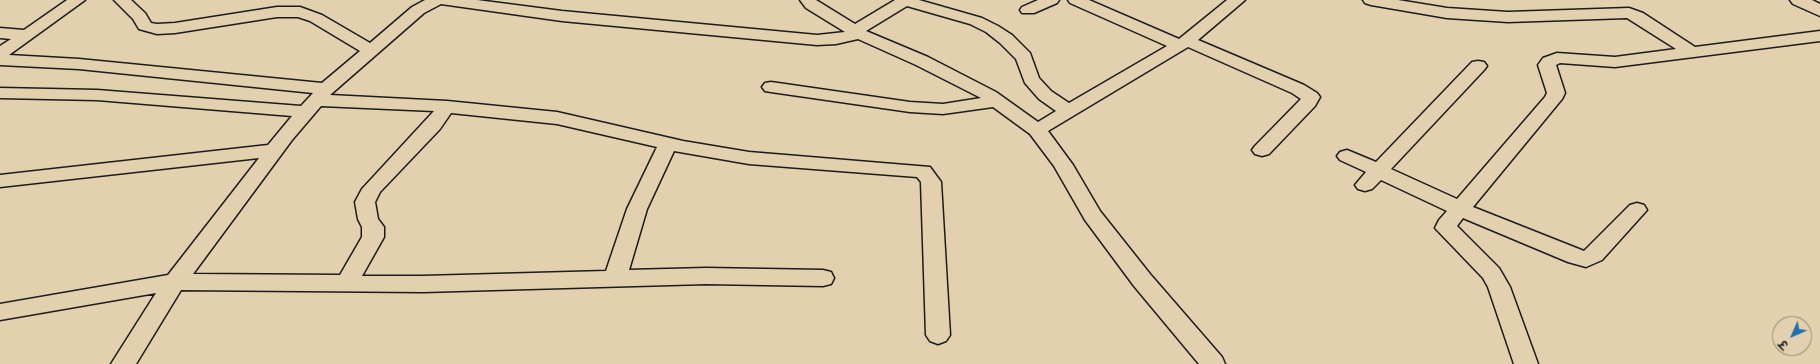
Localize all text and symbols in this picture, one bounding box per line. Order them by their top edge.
north arrow [1772,316,1812,356]
text: उ [1777,336,1792,351]

